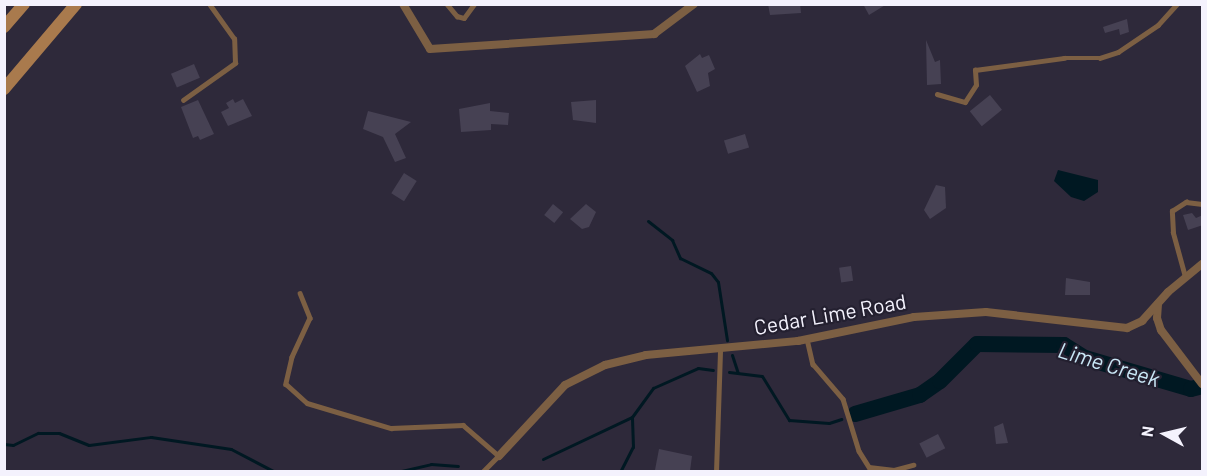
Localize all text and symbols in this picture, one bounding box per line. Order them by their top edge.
street label: Cedar Lime Road [752,288,908,340]
water label: Lime Creek [1055,336,1163,392]
north arrow [1135,404,1195,464]
text: N [1137,425,1157,438]

